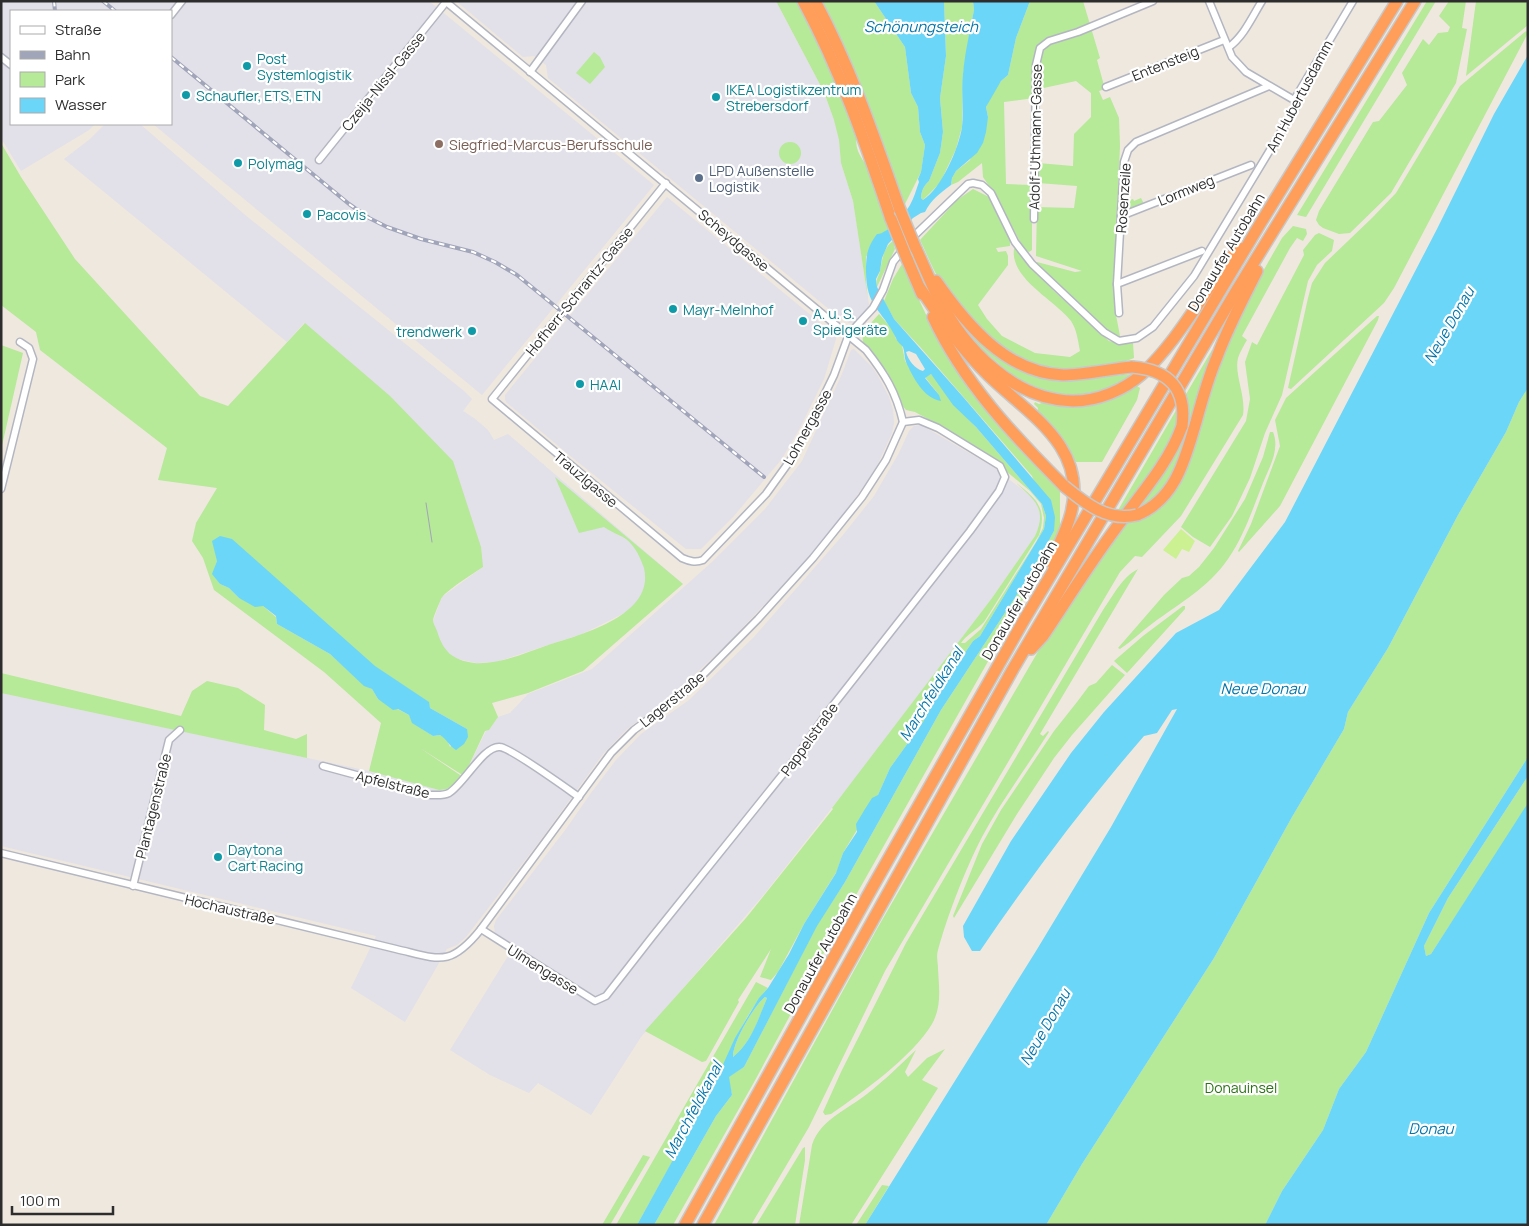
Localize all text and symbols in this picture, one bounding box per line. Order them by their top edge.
legend [10,10,172,125]
water label: Schönungsteich [864,16,979,37]
text: Straße [55,19,102,40]
street label: Czeija-Nissl-Gasse [337,27,429,135]
street label: Am Hubertusdamm [1261,37,1337,155]
street label: Entensteig [1129,41,1201,85]
text: Bahn [55,44,90,65]
place label: Post Systemlogistik [257,49,353,84]
marker: Post Systemlogistik [241,60,253,72]
street label: Adolf-Uthmann-Gasse [1024,64,1046,210]
text: Park [55,69,85,90]
place label: IKEA Logistikzentrum Strebersdorf [726,80,861,115]
place label: Schaufler, ETS, ETN [196,86,321,105]
marker: Schaufler, ETS, ETN [180,89,192,101]
marker: IKEA Logistikzentrum Strebersdorf [710,91,722,103]
text: Wasser [55,94,107,115]
place label: Siegfried-Marcus-Berufsschule [449,135,652,154]
marker: Siegfried-Marcus-Berufsschule [433,138,445,150]
place label: Polymag [248,154,303,173]
marker: Polymag [232,157,244,169]
place label: LPD Außenstelle Logistik [709,161,814,196]
street label: Rosenzeile [1111,162,1135,234]
street label: Lormweg [1155,170,1217,210]
marker: LPD Außenstelle Logistik [693,172,705,184]
street label: Donauufer Autobahn [1183,189,1269,315]
place label: Pacovis [317,205,366,224]
street label: Scheydgasse [695,205,773,275]
marker: Pacovis [301,208,313,220]
street label: Hofherr-Schrantz-Gasse [521,223,637,359]
water label: Neue Donau [1419,282,1480,367]
place label: Mayr-Melnhof [683,300,774,319]
marker: Mayr-Melnhof [667,303,679,315]
place label: A. u. S. Spielgeräte [813,304,887,339]
marker: A. u. S. Spielgeräte [797,315,809,327]
place label: trendwerk [396,322,463,341]
marker: trendwerk [466,325,478,337]
place label: HAAI [590,375,621,394]
marker: HAAI [574,378,586,390]
street label: Lohnergasse [778,386,836,468]
street label: Trauzlgasse [550,447,622,511]
street label: Donauufer Autobahn [977,537,1061,663]
water label: Marchfeldkanal [894,641,969,745]
street label: Lagerstraße [636,667,708,731]
water label: Neue Donau [1221,678,1306,699]
street label: Pappelstraße [776,699,842,779]
street label: Plantagenstraße [131,751,175,861]
street label: Apfelstraße [354,766,432,802]
place label: Daytona Cart Racing [228,840,303,875]
marker: Daytona Cart Racing [212,851,224,863]
street label: Hochaustraße [183,889,277,929]
street label: Donauufer Autobahn [779,890,861,1016]
street label: Ulmengasse [504,940,582,998]
water label: Neue Donau [1015,984,1076,1069]
water label: Marchfeldkanal [659,1056,728,1162]
park label: Donauinsel [1205,1078,1277,1097]
water label: Donau [1408,1118,1455,1139]
scale bar [12,1184,114,1216]
text: 100 m [20,1190,60,1211]

